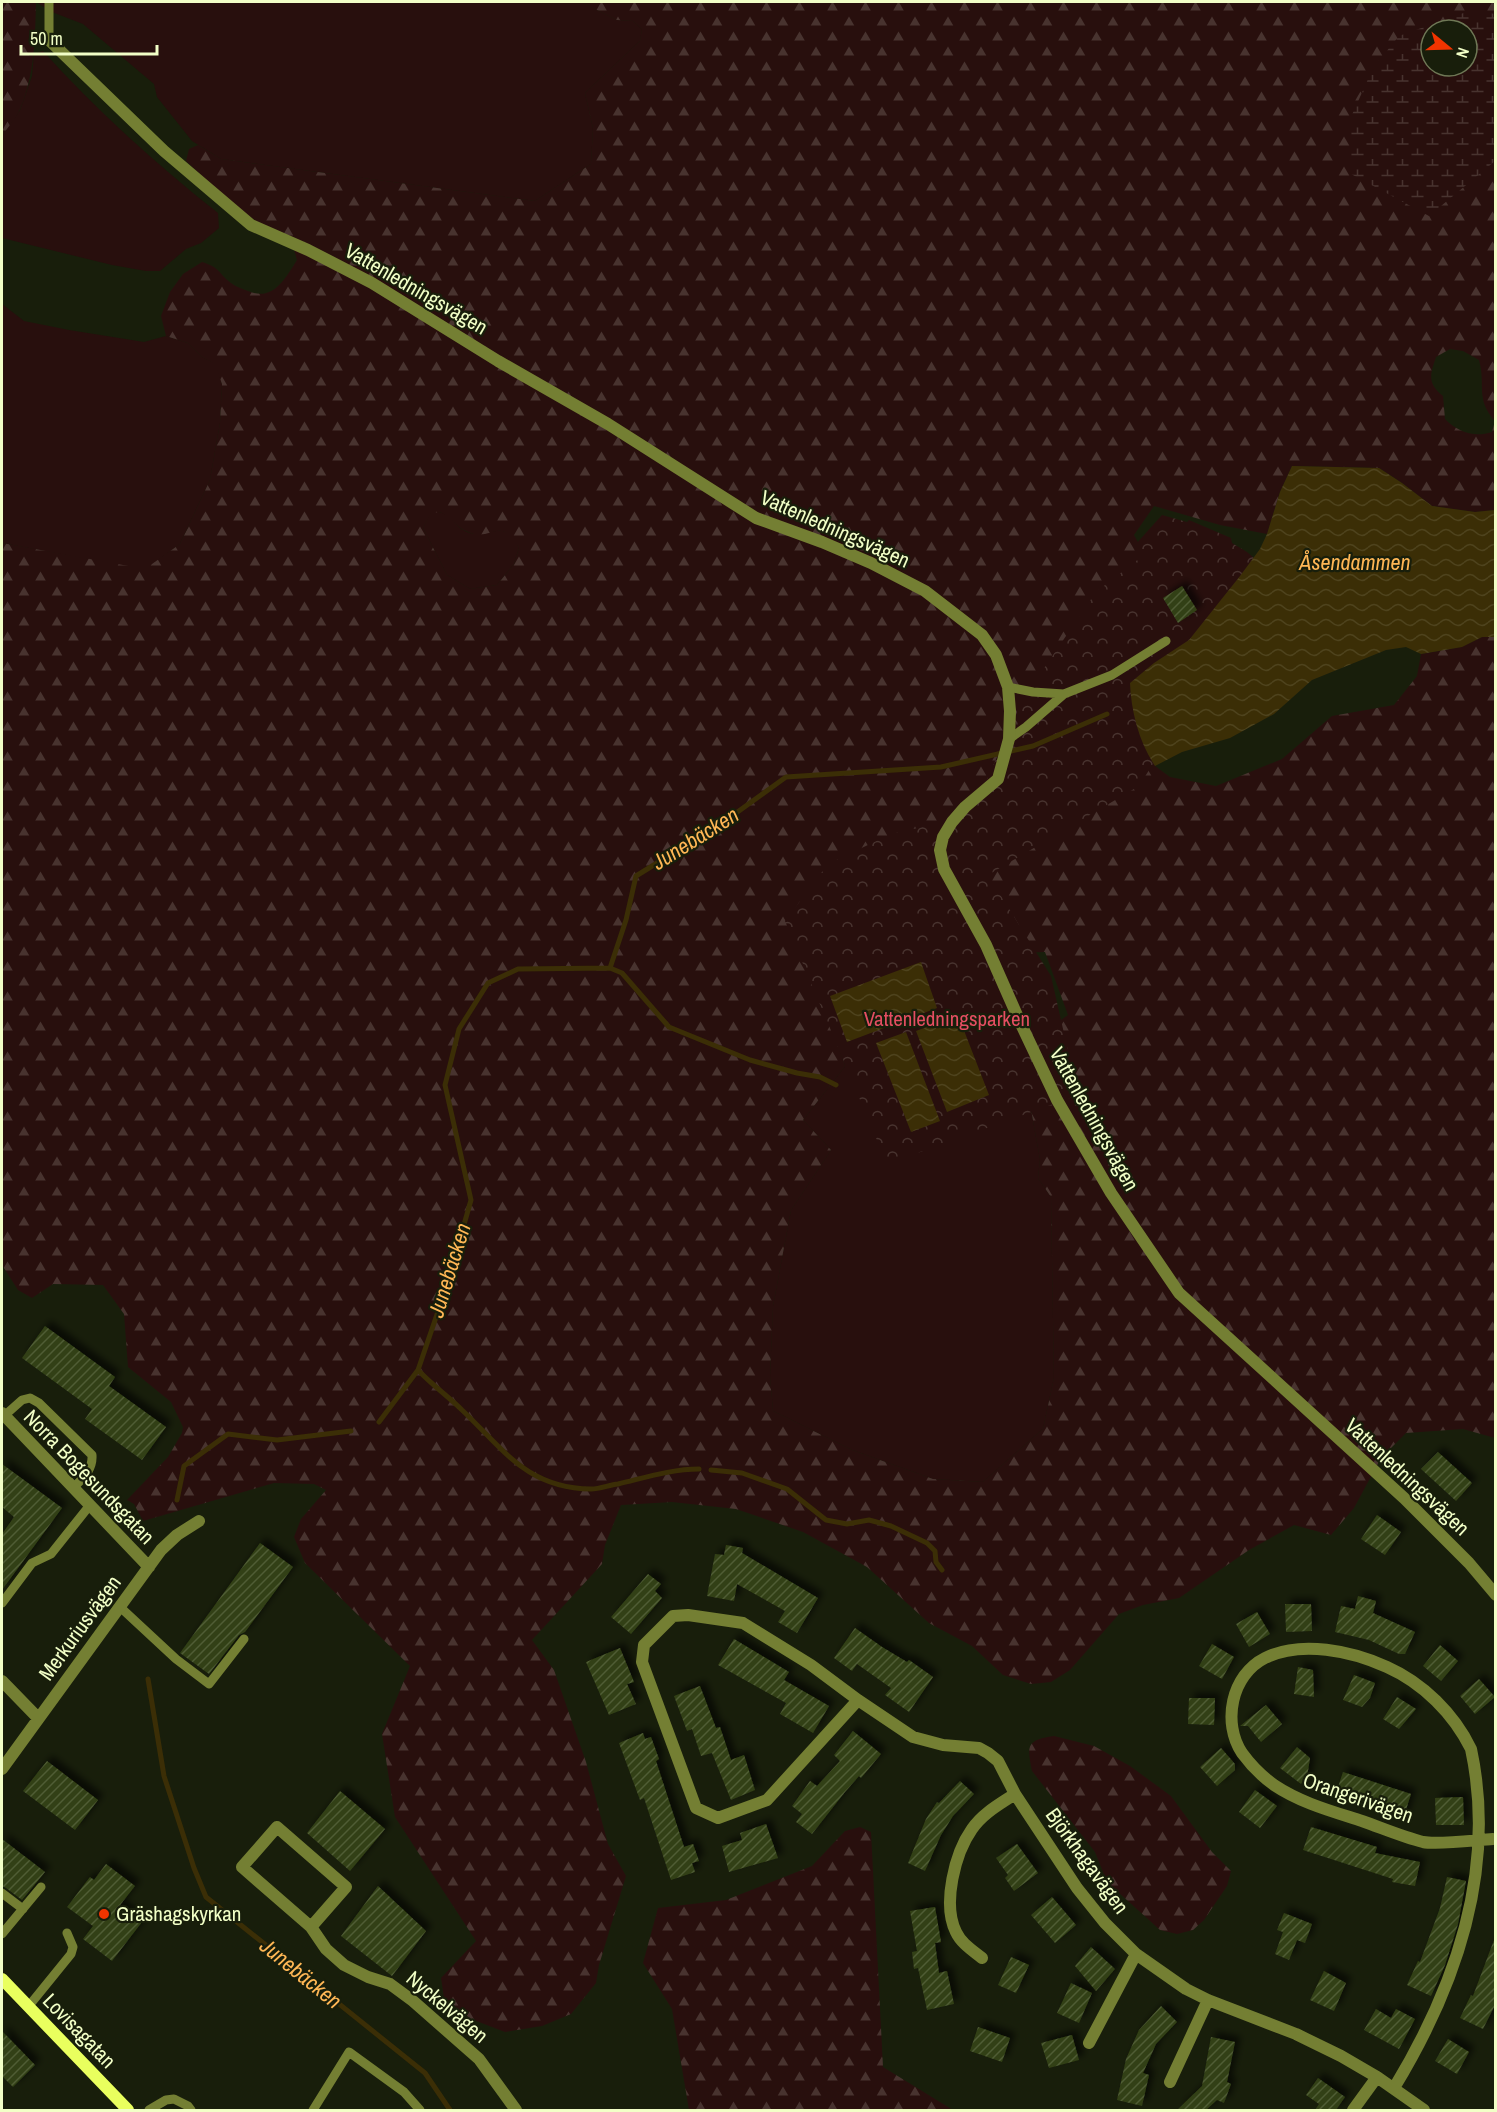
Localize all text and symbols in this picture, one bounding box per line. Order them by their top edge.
scale bar [21,18,158,56]
north arrow [1419,18,1479,78]
text: 50 m [30,26,63,51]
text: N [1451,45,1475,61]
street label: Vattenledningsvägen [339,236,493,341]
street label: Vattenledningsvägen [756,483,914,574]
water label: Åsendammen [1298,547,1411,577]
water label: Junebäcken [645,799,744,877]
park label: Vattenledningsparken [864,1004,1030,1033]
street label: Vattenledningsvägen [1043,1042,1146,1196]
water label: Junebäcken [420,1219,478,1322]
street label: Norra Bogesundsgatan [17,1403,161,1550]
street label: Vattenledningsvägen [1339,1411,1476,1542]
street label: Merkuriusvägen [32,1569,128,1686]
street label: Orangerivägen [1299,1765,1417,1830]
street label: Björkhagavägen [1039,1802,1136,1920]
place label: Gräshagskyrkan [116,1899,241,1928]
marker: Gräshagskyrkan [97,1907,111,1921]
water label: Junebäcken [253,1930,348,2015]
street label: Nyckelvägen [400,1964,494,2049]
street label: Lovisagatan [36,1987,122,2074]

